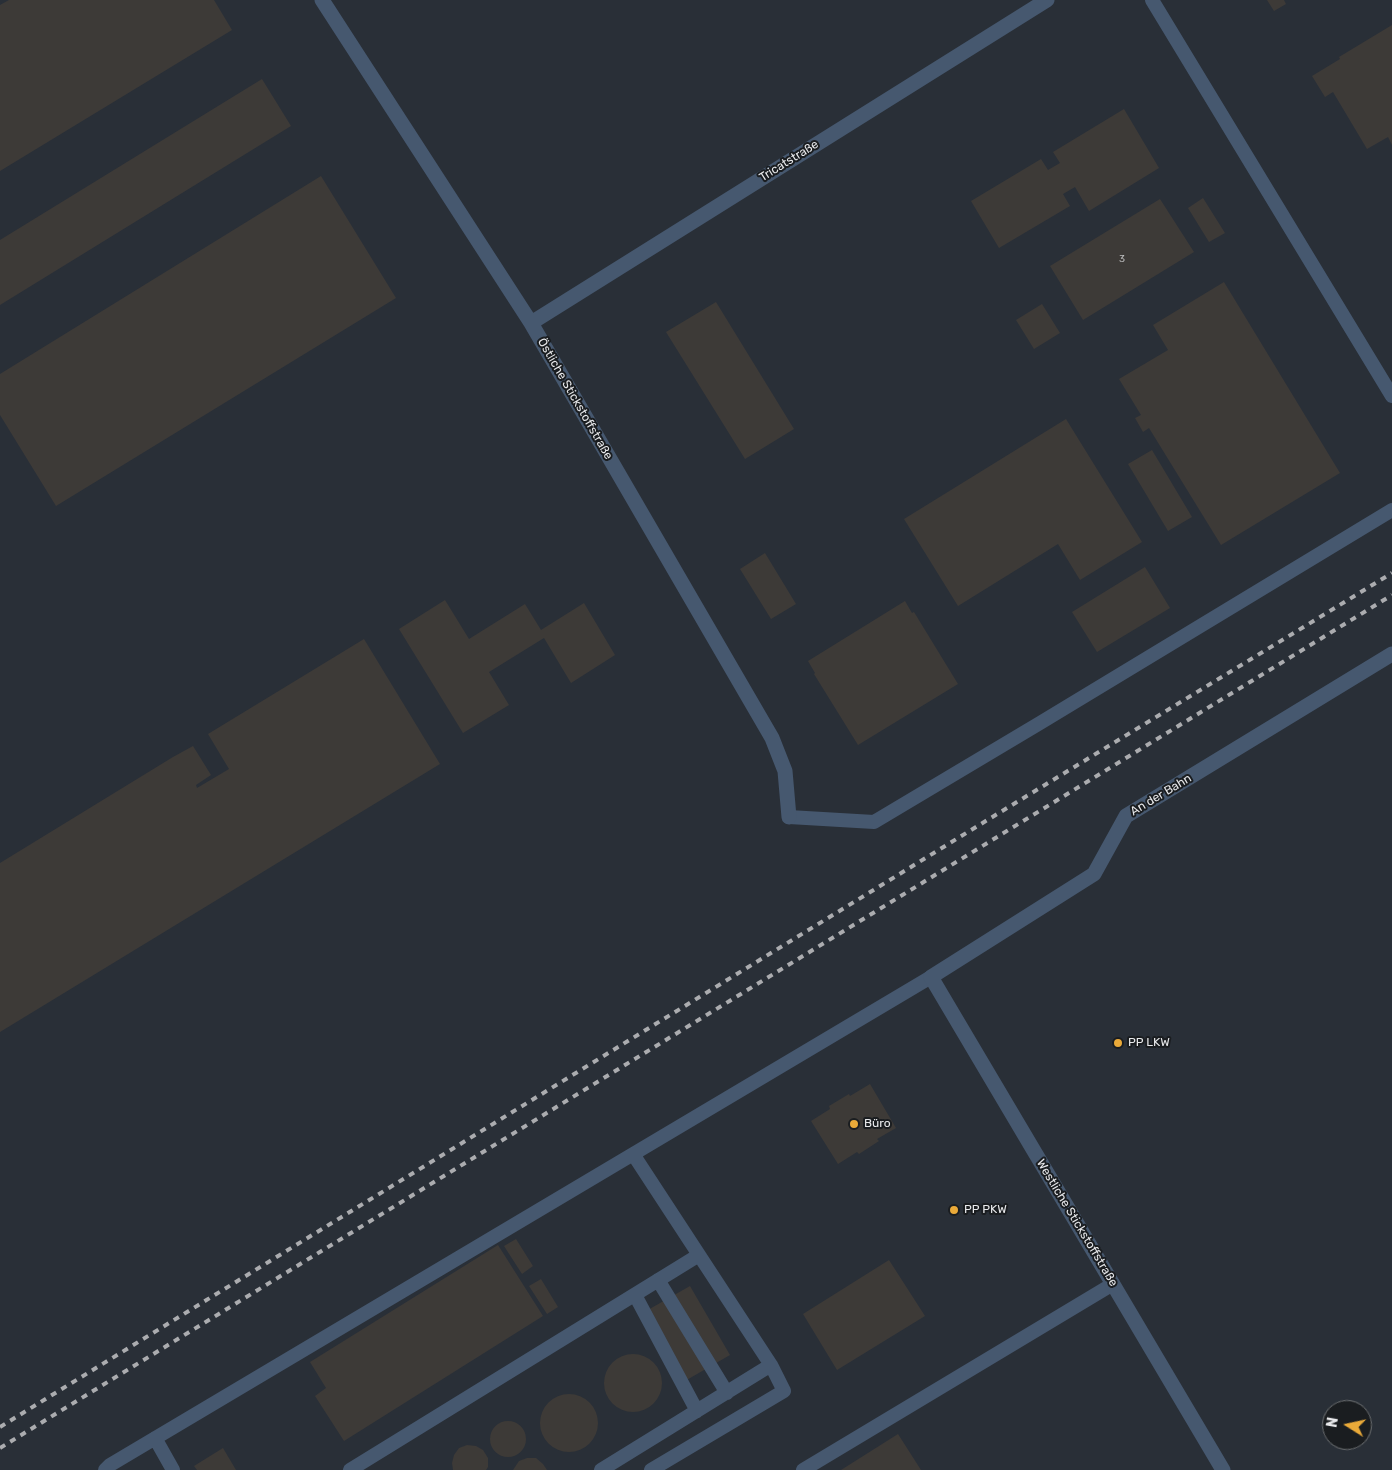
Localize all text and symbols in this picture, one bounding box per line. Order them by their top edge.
street label: Tricatstraße [757,137,821,185]
house number: 3 [1119,253,1125,265]
street label: Östliche Stickstoffstraße [534,336,616,462]
street label: An der Bahn [1128,771,1194,819]
place label: PP LKW [1128,1036,1170,1050]
marker: PP LKW [1112,1037,1124,1049]
place label: Büro [864,1117,891,1131]
marker: Büro [848,1118,860,1130]
street label: Westliche Stickstoffstraße [1033,1157,1121,1289]
place label: PP PKW [964,1203,1007,1217]
marker: PP PKW [948,1204,960,1216]
north arrow [1322,1400,1372,1450]
text: N [1323,1416,1342,1429]

